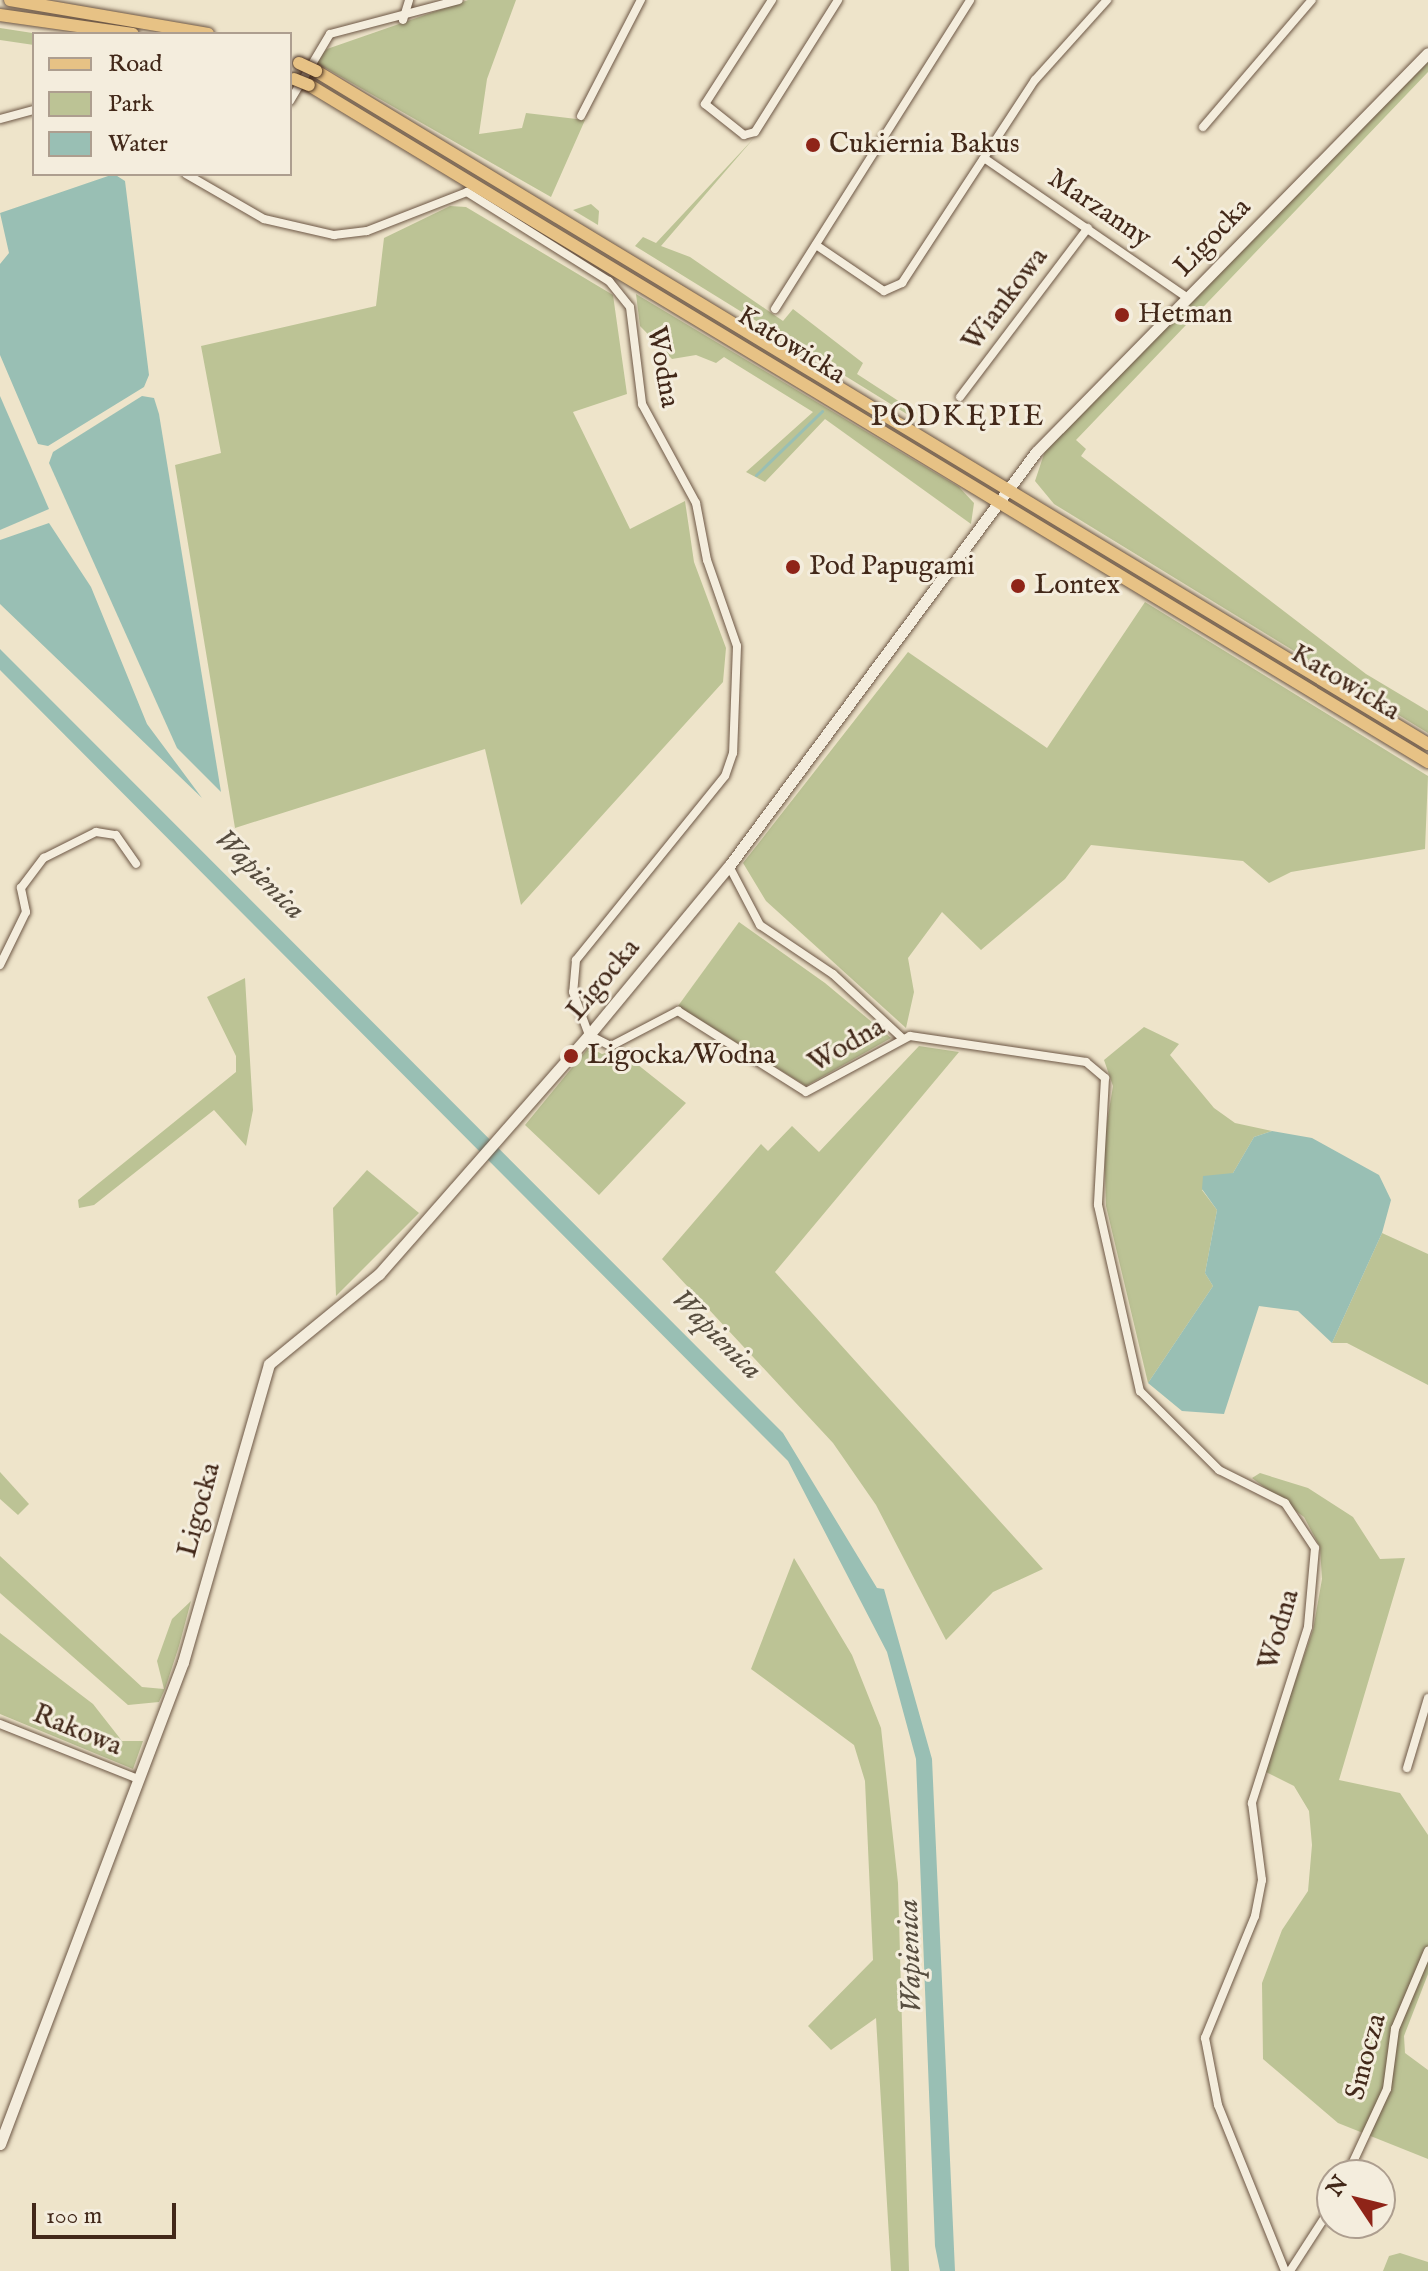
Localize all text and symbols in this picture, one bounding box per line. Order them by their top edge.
legend [32,32,292,176]
text: Road [108,49,162,80]
text: Park [108,89,154,120]
place label: Cukiernia Bakus [829,128,1020,162]
text: Water [108,129,168,160]
marker: Cukiernia Bakus [804,136,822,154]
street label: Marzanny [1041,162,1157,256]
street label: Ligocka [1167,192,1259,284]
street label: Wiankowa [956,241,1056,359]
place label: Hetman [1138,298,1233,332]
street label: Katowicka [731,300,851,392]
marker: Hetman [1113,306,1131,324]
street label: Wodna [638,324,686,410]
district label: PODKĘPIE [870,399,1046,435]
place label: Pod Papugami [809,550,975,584]
marker: Pod Papugami [784,558,802,576]
place label: Lontex [1034,569,1120,603]
marker: Lontex [1009,577,1027,595]
street label: Katowicka [1284,637,1406,729]
water label: Wapienica [206,822,312,928]
street label: Ligocka [560,932,648,1028]
street label: Wodna [803,1011,891,1081]
place label: Ligocka/Wodna [587,1039,775,1073]
marker: Ligocka/Wodna [562,1047,580,1065]
water label: Wapienica [663,1282,769,1388]
street label: Ligocka [171,1459,229,1561]
street label: Wodna [1253,1586,1307,1674]
street label: Rakowa [27,1698,127,1764]
water label: Wapienica [891,1898,931,2014]
street label: Smocza [1339,2010,1395,2104]
north arrow [1316,2159,1396,2239]
text: N [1321,2171,1355,2202]
scale bar [36,2187,180,2237]
text: 100 m [46,2201,102,2232]

